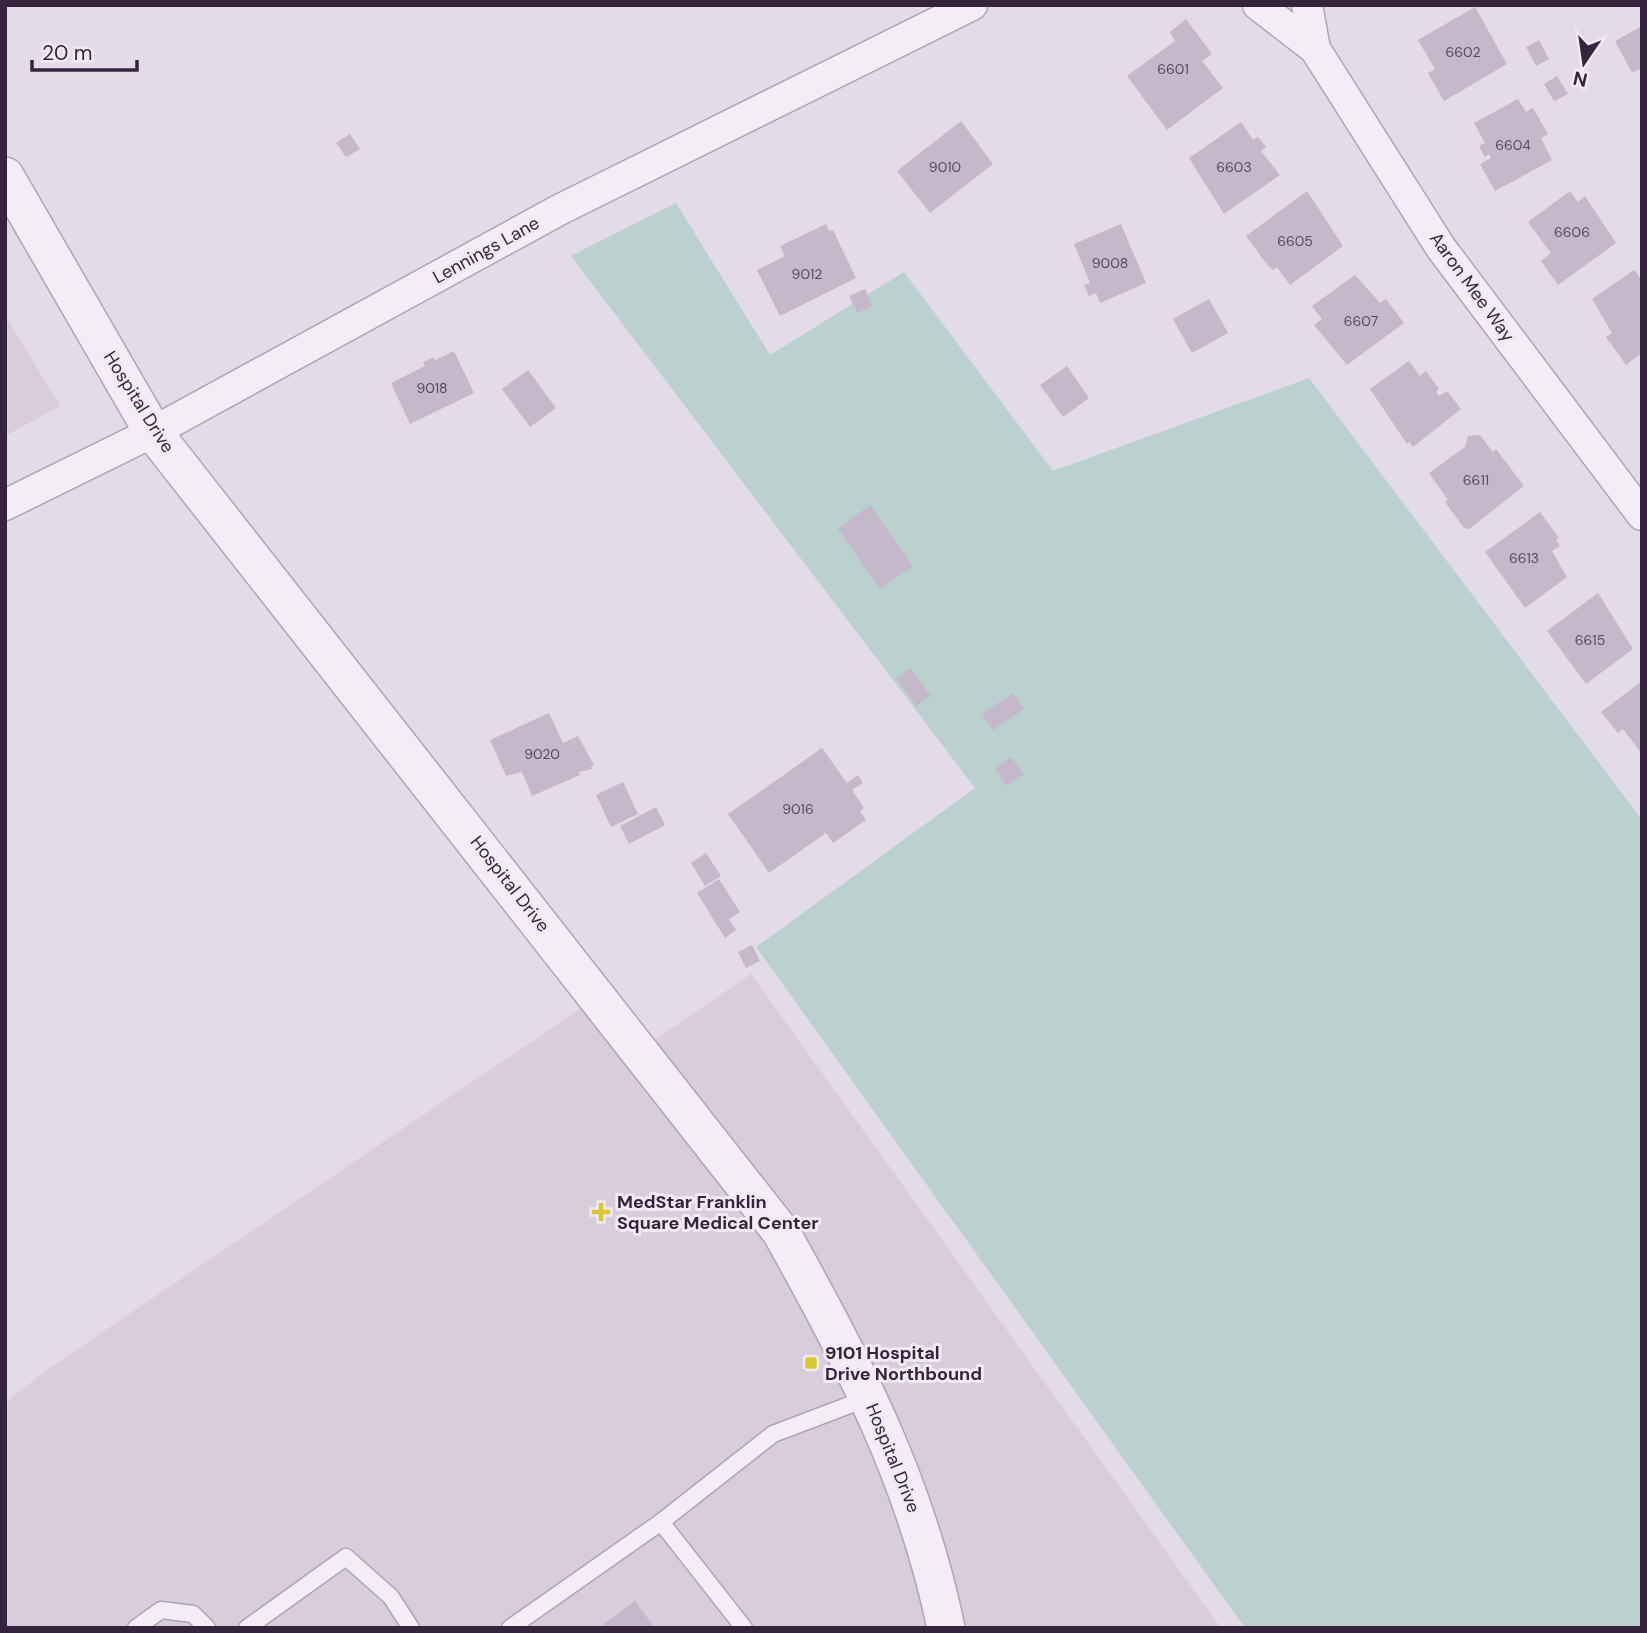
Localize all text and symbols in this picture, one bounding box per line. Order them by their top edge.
scale bar [32,28,136,72]
north arrow [1549,28,1619,98]
text: 20 m [42,39,93,67]
house number: 6602 [1445,43,1481,61]
house number: 6601 [1157,60,1189,78]
text: N [1571,65,1590,93]
house number: 6604 [1495,136,1531,154]
house number: 9010 [929,158,961,176]
house number: 6603 [1216,158,1252,176]
street label: Lennings Lane [428,211,544,289]
house number: 6606 [1554,223,1590,241]
street label: Aaron Mee Way [1424,227,1520,347]
house number: 6605 [1277,232,1313,250]
house number: 9008 [1092,254,1128,272]
house number: 9012 [792,265,822,283]
house number: 6607 [1344,312,1378,330]
street label: Hospital Drive [98,347,180,457]
house number: 9018 [416,379,448,397]
house number: 6611 [1463,471,1489,489]
house number: 6613 [1509,549,1539,567]
house number: 6615 [1575,631,1605,649]
house number: 9020 [524,745,560,763]
house number: 9016 [782,800,814,818]
street label: Hospital Drive [465,831,555,937]
place label: MedStar Franklin Square Medical Center [617,1190,819,1235]
marker: MedStar Franklin Square Medical Center [591,1202,611,1222]
place label: 9101 Hospital Drive Northbound [825,1341,982,1386]
marker: 9101 Hospital Drive Northbound [803,1355,819,1371]
street label: Hospital Drive [860,1400,926,1516]

